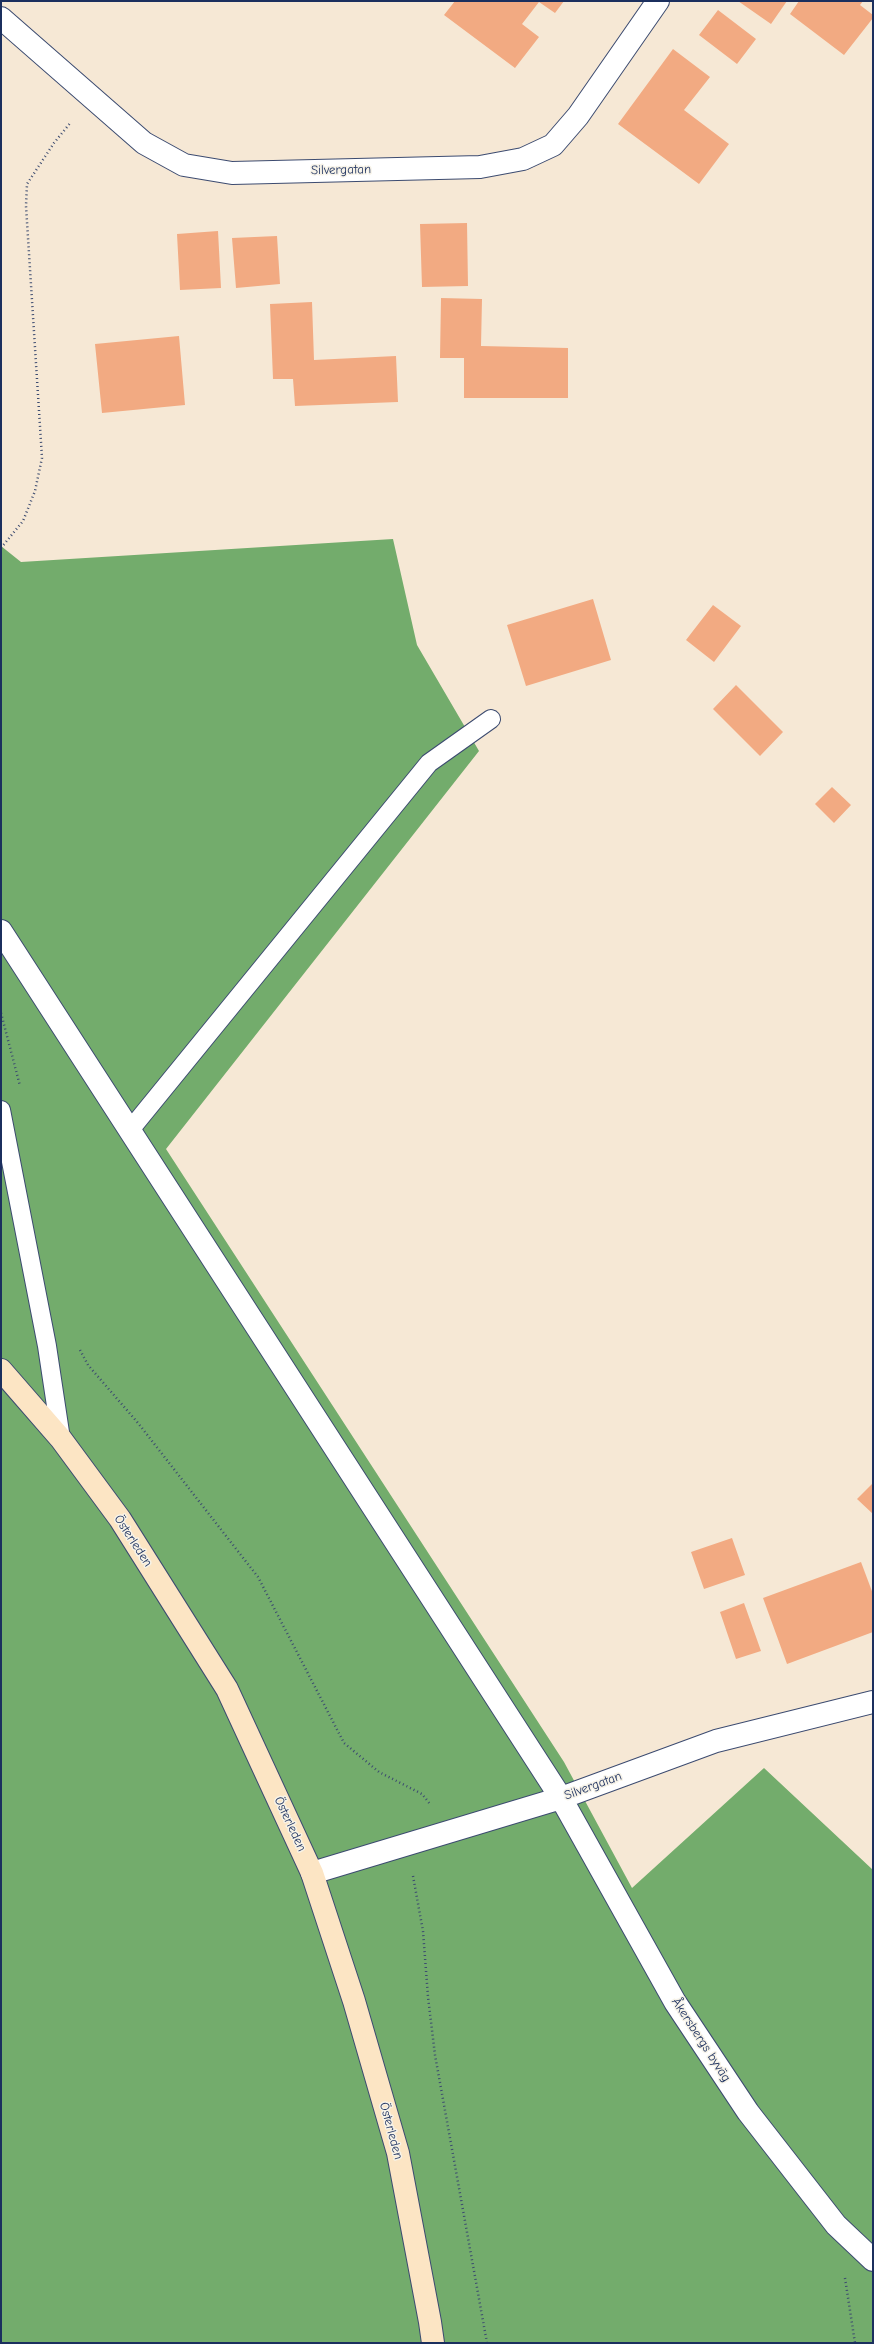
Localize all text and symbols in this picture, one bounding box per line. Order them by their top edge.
street label: Silvergatan [311,162,371,178]
street label: Österleden [110,1512,156,1570]
street label: Silvergatan [562,1768,624,1804]
street label: Österleden [271,1794,309,1854]
street label: Åkersbergs byväg [668,1995,734,2085]
street label: Österleden [376,2101,406,2161]

